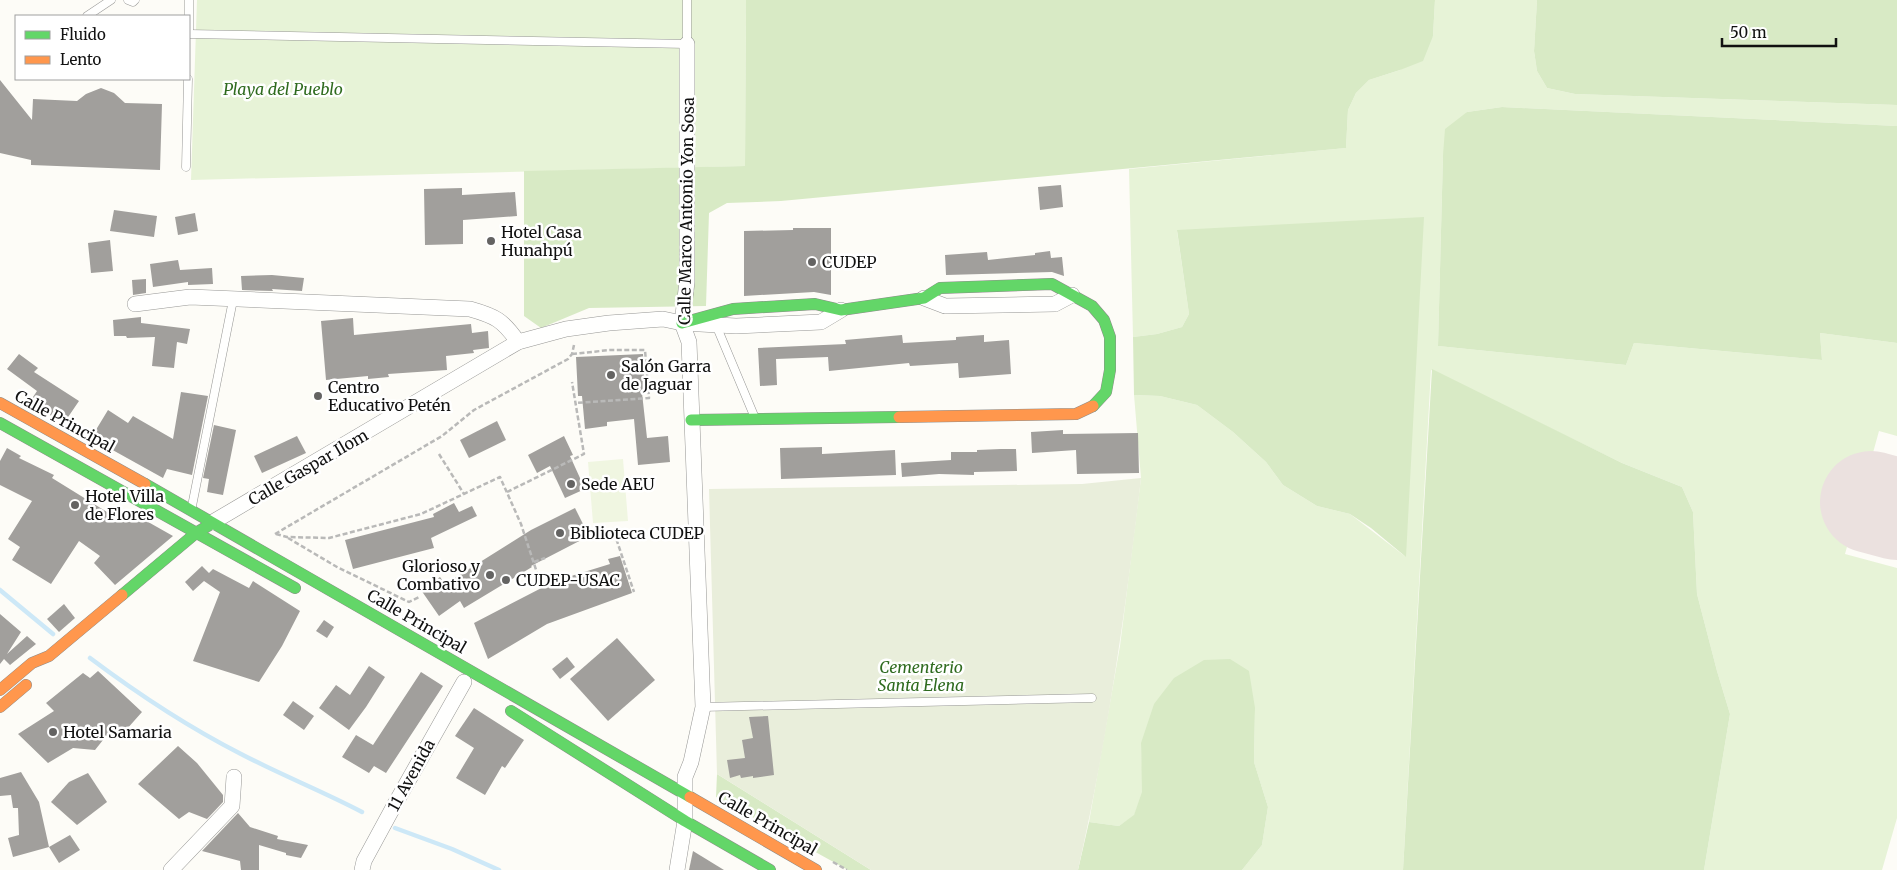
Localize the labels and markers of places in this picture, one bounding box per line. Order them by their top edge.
place label: Hotel Casa Hunahpú [501,222,582,260]
marker: Hotel Casa Hunahpú [485,235,497,247]
place label: CUDEP [822,252,876,272]
marker: CUDEP [806,256,818,268]
place label: Salón Garra de Jaguar [621,356,712,394]
marker: Salón Garra de Jaguar [605,369,617,381]
place label: Centro Educativo Petén [328,377,451,415]
marker: Centro Educativo Petén [312,390,324,402]
place label: Sede AEU [581,474,655,494]
marker: Sede AEU [565,478,577,490]
place label: Hotel Villa de Flores [85,486,165,524]
marker: Hotel Villa de Flores [69,499,81,511]
place label: Biblioteca CUDEP [570,523,704,543]
marker: Biblioteca CUDEP [554,527,566,539]
place label: Glorioso y Combativo [397,556,481,594]
marker: Glorioso y Combativo [484,569,496,581]
place label: CUDEP-USAC [516,570,620,590]
marker: CUDEP-USAC [500,574,512,586]
place label: Hotel Samaria [63,722,172,742]
marker: Hotel Samaria [47,726,59,738]

